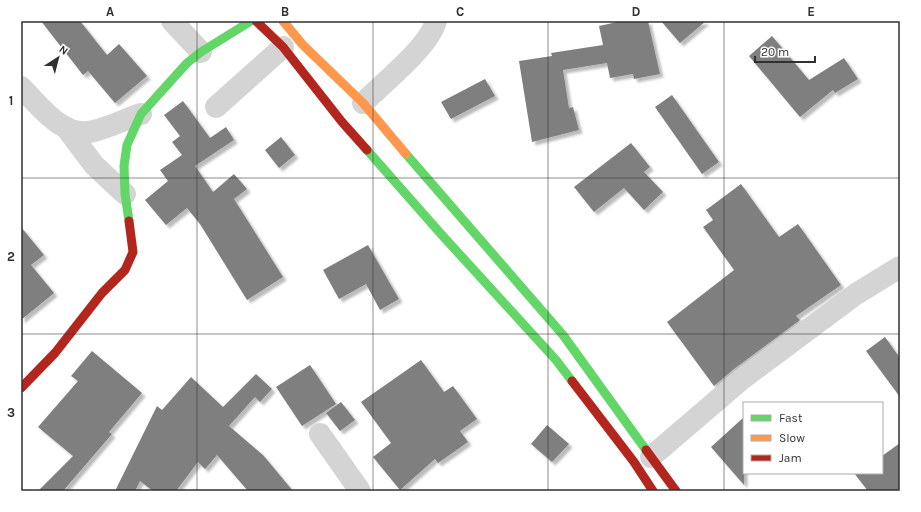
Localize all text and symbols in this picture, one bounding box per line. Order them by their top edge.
text: A [106,4,114,19]
text: B [281,4,289,19]
text: C [456,4,464,19]
text: D [632,4,641,19]
text: E [807,4,815,19]
north arrow [38,38,78,78]
scale bar [755,38,815,64]
text: N [57,43,71,58]
text: 20 m [761,45,789,59]
text: 1 [9,93,13,108]
text: 2 [7,249,15,264]
legend [743,402,883,474]
text: 3 [7,405,15,420]
text: Fast [779,411,803,425]
text: Slow [779,431,805,445]
text: Jam [779,451,802,465]

